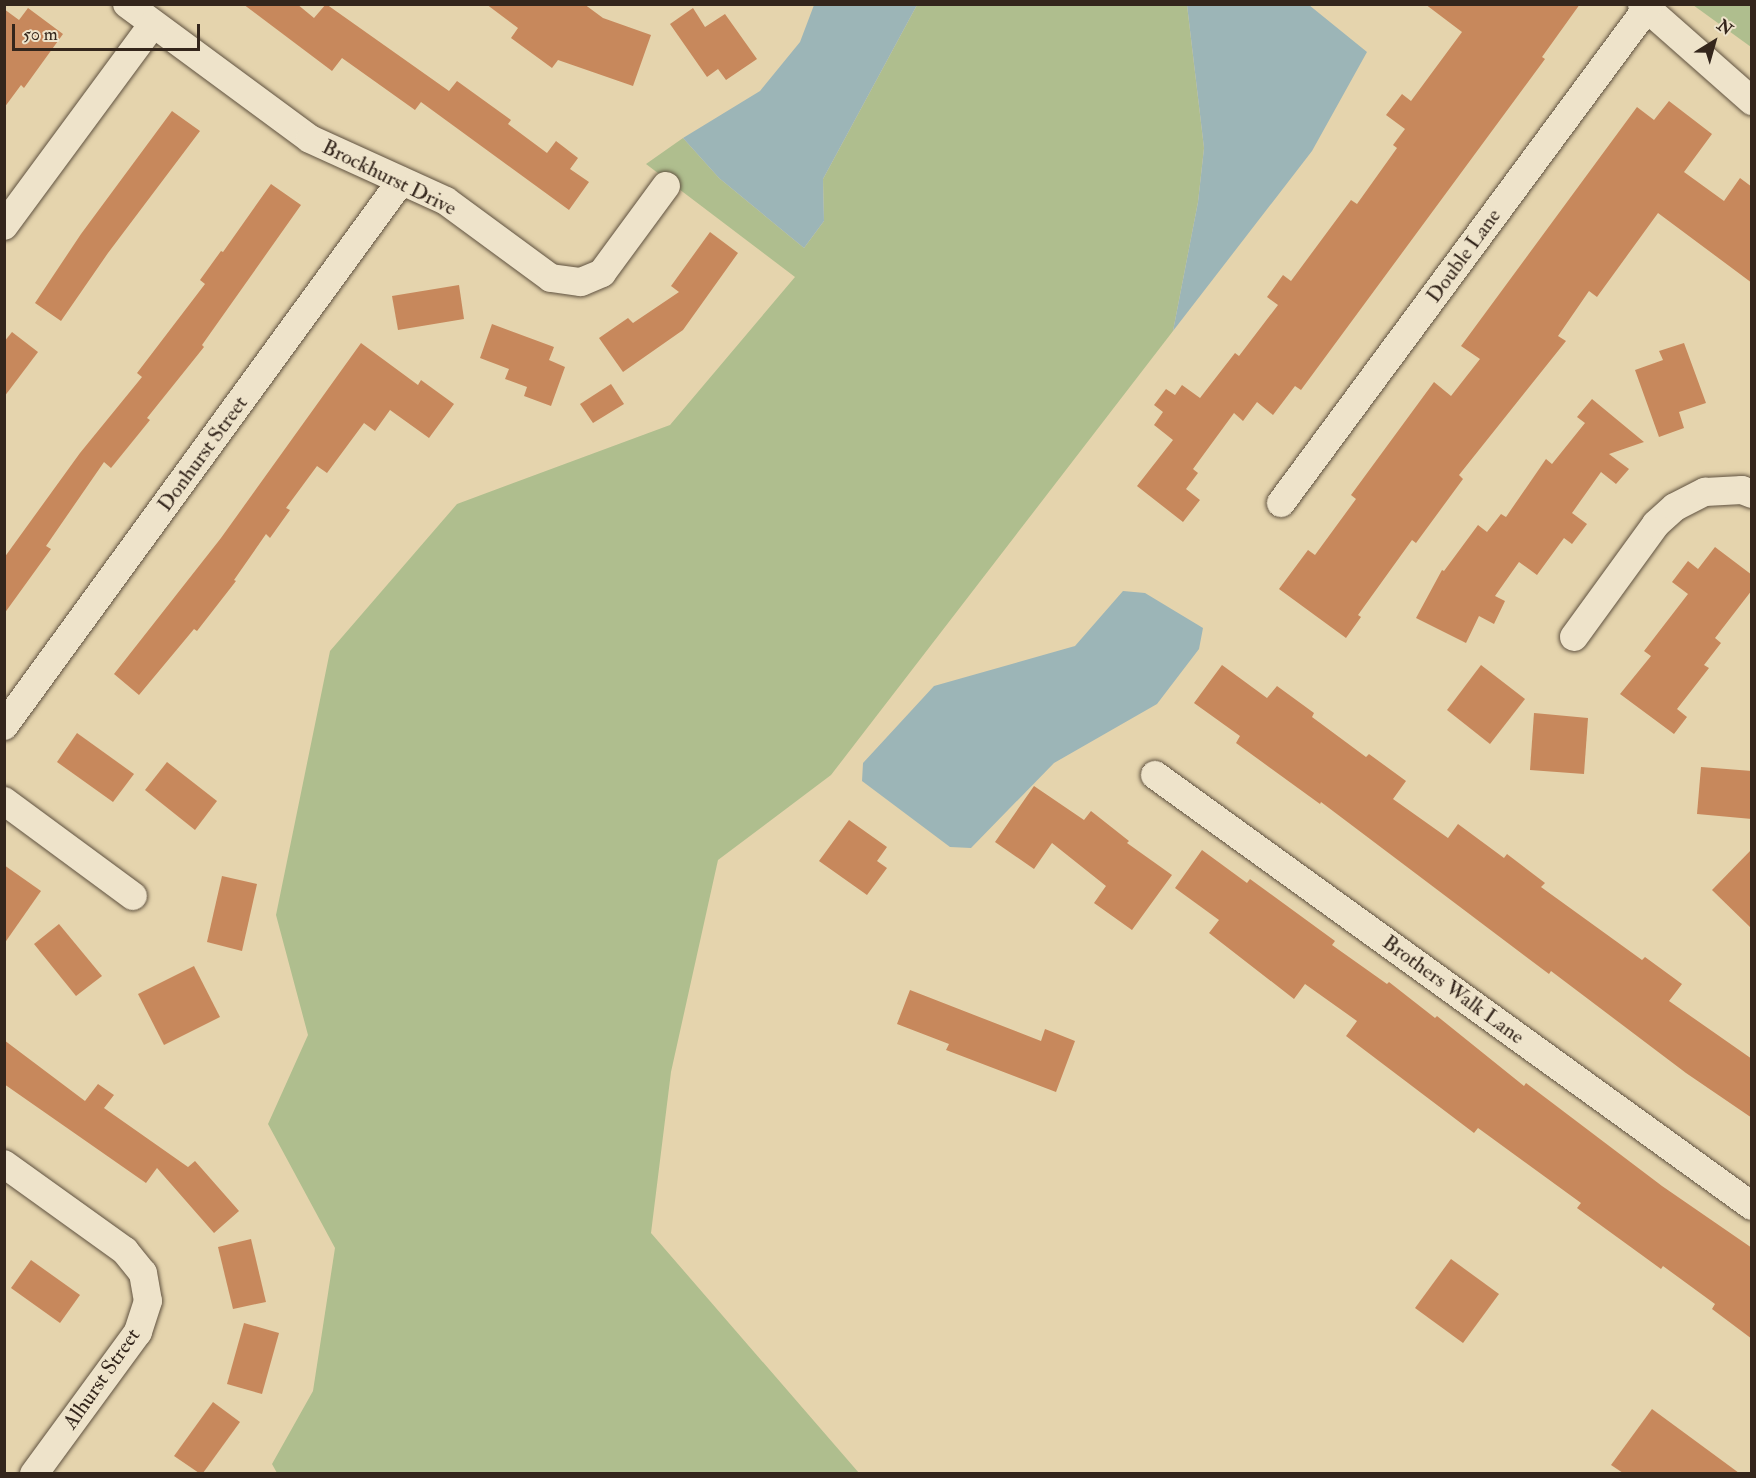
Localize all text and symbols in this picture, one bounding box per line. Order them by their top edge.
scale bar [15,12,202,50]
north arrow [1684,12,1744,72]
text: N [1713,15,1737,40]
text: 50 m [23,23,58,46]
street label: Brockhurst Drive [318,135,460,221]
street label: Double Lane [1421,204,1507,308]
street label: Donhurst Street [153,391,253,517]
street label: Brothers Walk Lane [1377,930,1529,1050]
street label: Alhurst Street [58,1324,146,1434]

